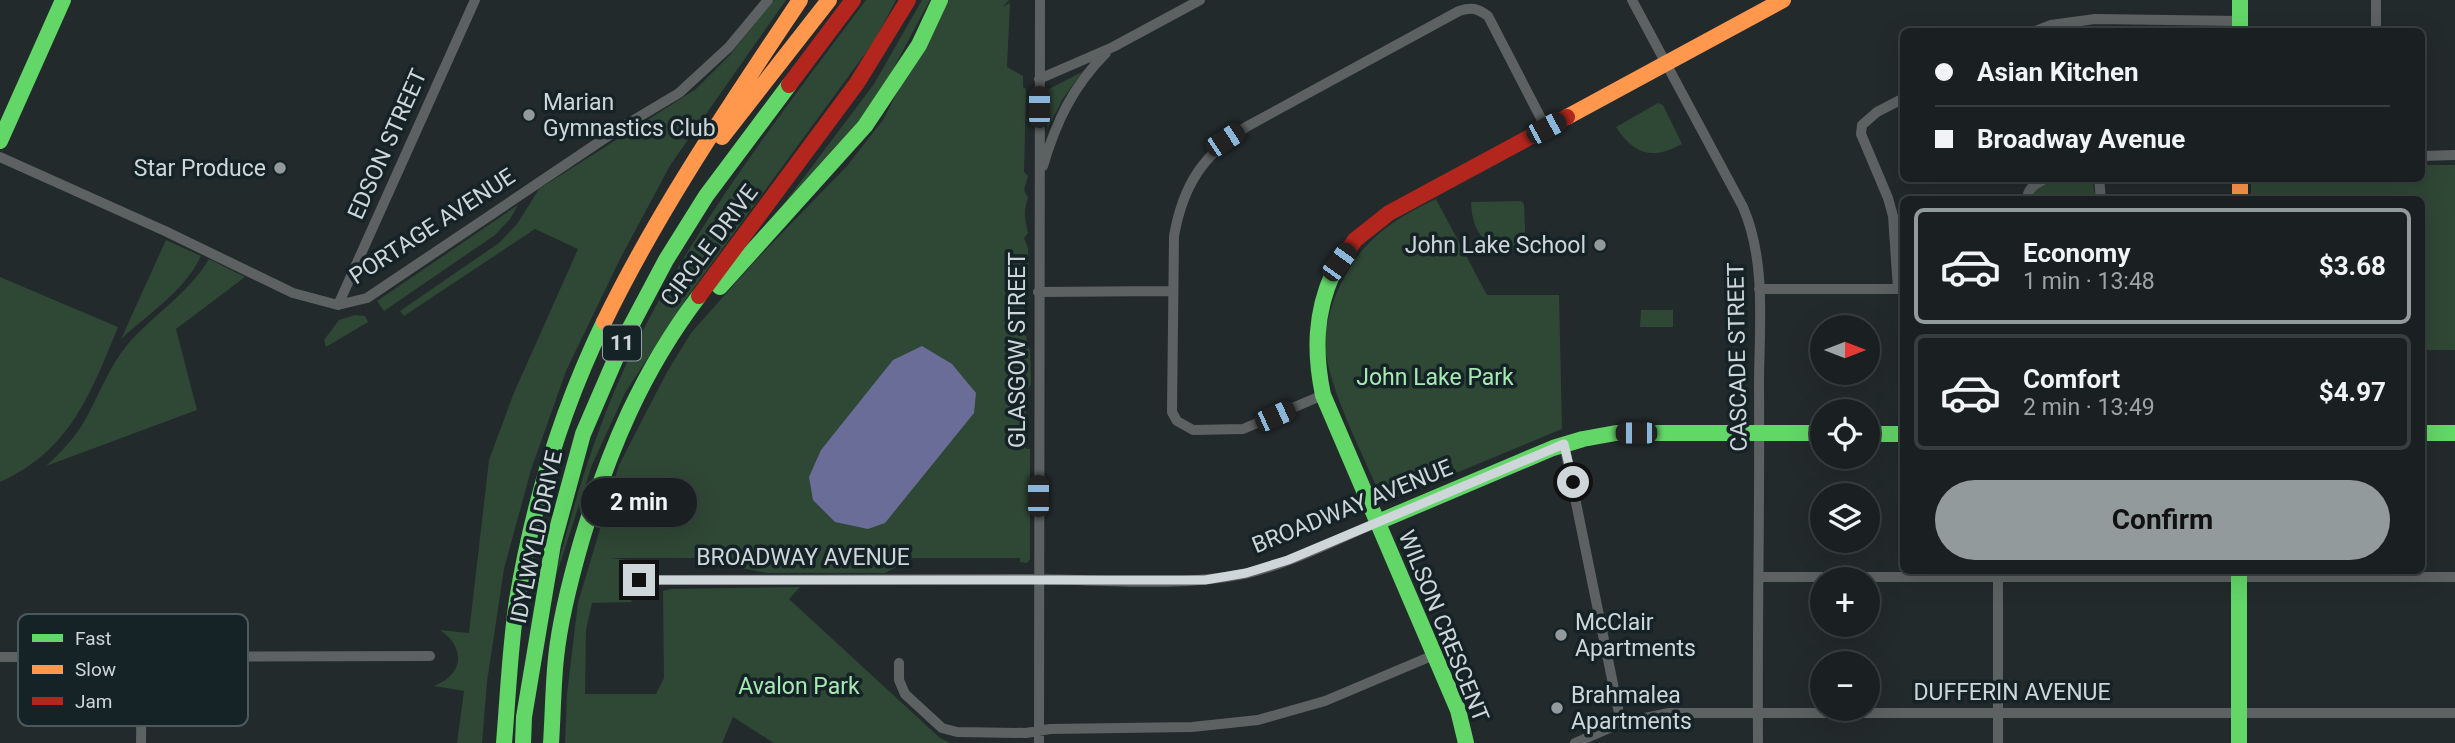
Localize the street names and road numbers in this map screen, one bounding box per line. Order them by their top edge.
street label: EDSON STREET [342,65,433,223]
street label: PORTAGE AVENUE [344,163,520,290]
street label: CIRCLE DRIVE [655,179,764,311]
street label: GLASGOW STREET [1004,252,1031,448]
street label: CASCADE STREET [1722,262,1753,452]
road number: 11 [603,326,641,360]
street label: IDYLWYLD DRIVE [505,448,568,626]
street label: BROADWAY AVENUE [1248,454,1456,559]
street label: WILSON CRESCENT [1393,526,1494,726]
street label: BROADWAY AVENUE [696,544,910,571]
street label: DUFFERIN AVENUE [1913,679,2111,706]

